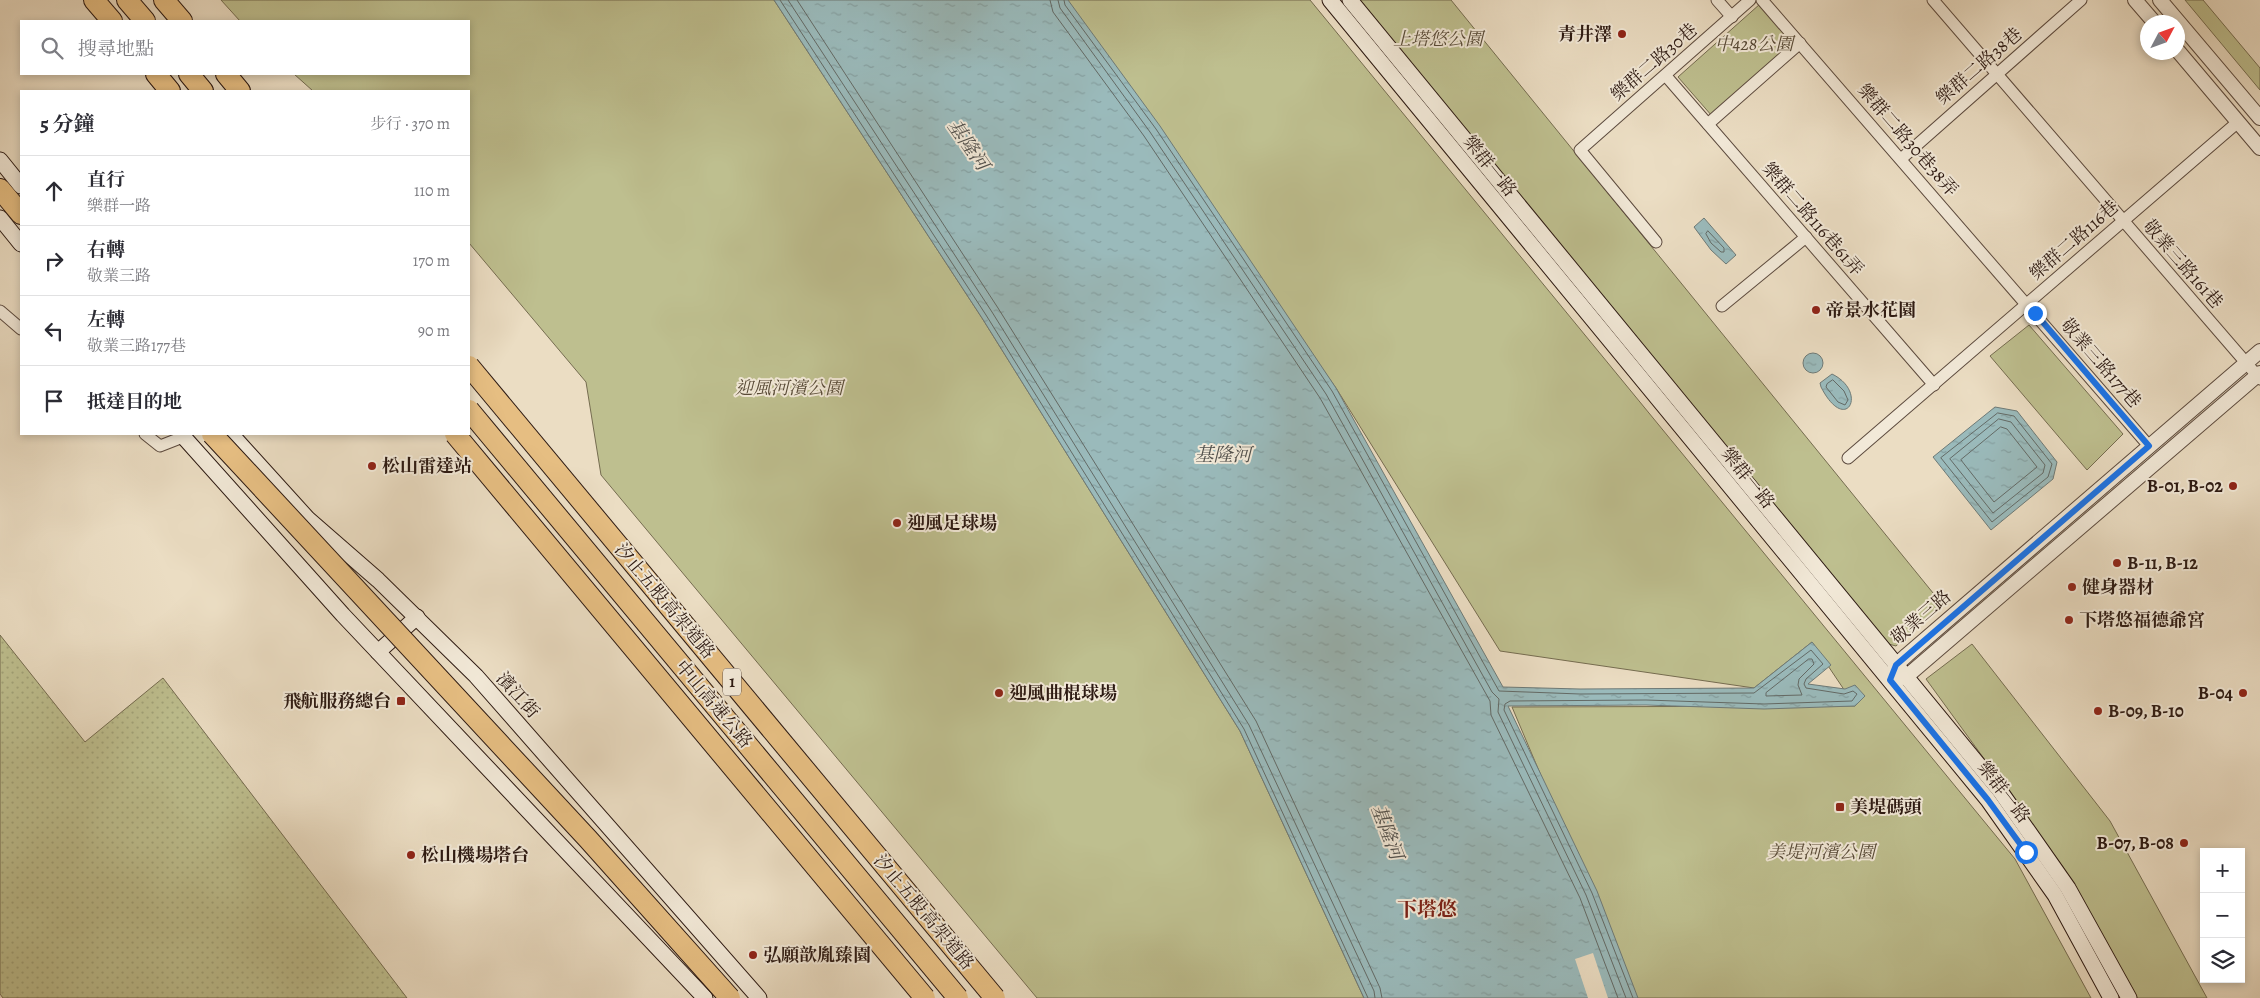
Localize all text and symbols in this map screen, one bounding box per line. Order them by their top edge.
north arrow [2140,15,2185,60]
street label: 樂群二路30巷 [1606,18,1702,106]
search box [20,20,470,75]
place label: 青井澤 [1558,22,1612,46]
street label: 樂群二路38巷 [1931,22,2027,110]
park label: 上塔悠公園 [1393,27,1486,51]
marker: 青井澤 [1616,28,1628,40]
park label: 中428公園 [1715,32,1796,56]
icon: search [38,34,66,62]
text: 搜尋地點 [78,36,154,62]
street label: 樂群二路30巷38弄 [1853,79,1963,201]
text: 5 分鐘 [40,110,95,138]
text: 步行 · 370 m [370,113,450,135]
water label: 基隆河 [941,114,997,178]
street label: 樂群一路 [1458,130,1522,202]
street label: 樂群二路116巷61弄 [1757,157,1869,281]
text: 直行 [87,167,125,193]
icon: ahead [40,177,68,205]
text: 110 m [414,180,450,202]
text: 樂群一路 [87,195,151,217]
street label: 樂群二路116巷 [2024,195,2124,285]
street label: 敬業三路161巷 [2138,214,2228,314]
text: 右轉 [87,237,125,263]
icon: right [40,247,68,275]
text: 170 m [413,250,450,272]
text: 敬業三路 [87,265,151,287]
place label: 帝景水花園 [1826,298,1916,322]
route end [2024,302,2047,325]
marker: 帝景水花園 [1810,304,1822,316]
text: 左轉 [87,307,125,333]
street label: 敬業三路177巷 [2055,313,2147,413]
icon: left [40,317,68,345]
text: 90 m [418,320,450,342]
text: 敬業三路177巷 [87,335,186,357]
park label: 迎風河濱公園 [735,376,846,400]
icon: arrive [40,387,68,415]
text: 抵達目的地 [87,389,182,415]
water label: 基隆河 [1194,442,1254,468]
street label: 樂群一路 [1716,442,1780,514]
place label: 松山雷達站 [382,454,472,478]
marker: 松山雷達站 [366,460,378,472]
place label: B-01, B-02 [2147,474,2223,498]
marker: B-01, B-02 [2227,480,2239,492]
place label: 迎風足球場 [907,511,997,535]
marker: 迎風足球場 [891,517,903,529]
street label: 汐止五股高架道路 [610,538,720,664]
place label: B-11, B-12 [2127,551,2198,575]
marker: B-11, B-12 [2111,557,2123,569]
place label: 健身器材 [2082,575,2154,599]
marker: 健身器材 [2066,581,2078,593]
street label: 敬業三路 [1886,584,1956,650]
place label: 下塔悠福德爺宮 [2079,608,2205,632]
marker: 下塔悠福德爺宮 [2063,614,2075,626]
street label: 中山高速公路 [670,655,758,753]
street label: 濱江街 [491,667,545,723]
road number: 1 [723,669,741,696]
place label: 迎風曲棍球場 [1009,681,1117,705]
place label: B-04 [2198,681,2234,705]
marker: 迎風曲棍球場 [993,687,1005,699]
marker: B-04 [2237,687,2249,699]
place label: 飛航服務總台 [283,689,391,713]
marker: 飛航服務總台 [395,695,407,707]
place label: B-09, B-10 [2108,699,2184,723]
marker: B-09, B-10 [2092,705,2104,717]
street label: 樂群一路 [1972,756,2036,828]
place label: 美堤碼頭 [1850,795,1922,819]
water label: 基隆河 [1365,801,1410,866]
marker: 美堤碼頭 [1834,801,1846,813]
place label: B-07, B-08 [2097,831,2174,855]
marker: B-07, B-08 [2178,837,2190,849]
park label: 美堤河濱公園 [1767,840,1878,864]
route start [2015,841,2038,864]
place label: 松山機場塔台 [421,843,529,867]
map controls [2200,848,2245,983]
button: + [2200,848,2245,893]
marker: 松山機場塔台 [405,849,417,861]
street label: 汐止五股高架道路 [869,849,979,975]
button: − [2200,893,2245,938]
district label: 下塔悠 [1397,896,1457,923]
button: layers [2200,938,2245,983]
place label: 弘願歆胤臻園 [763,943,871,967]
marker: 弘願歆胤臻園 [747,949,759,961]

